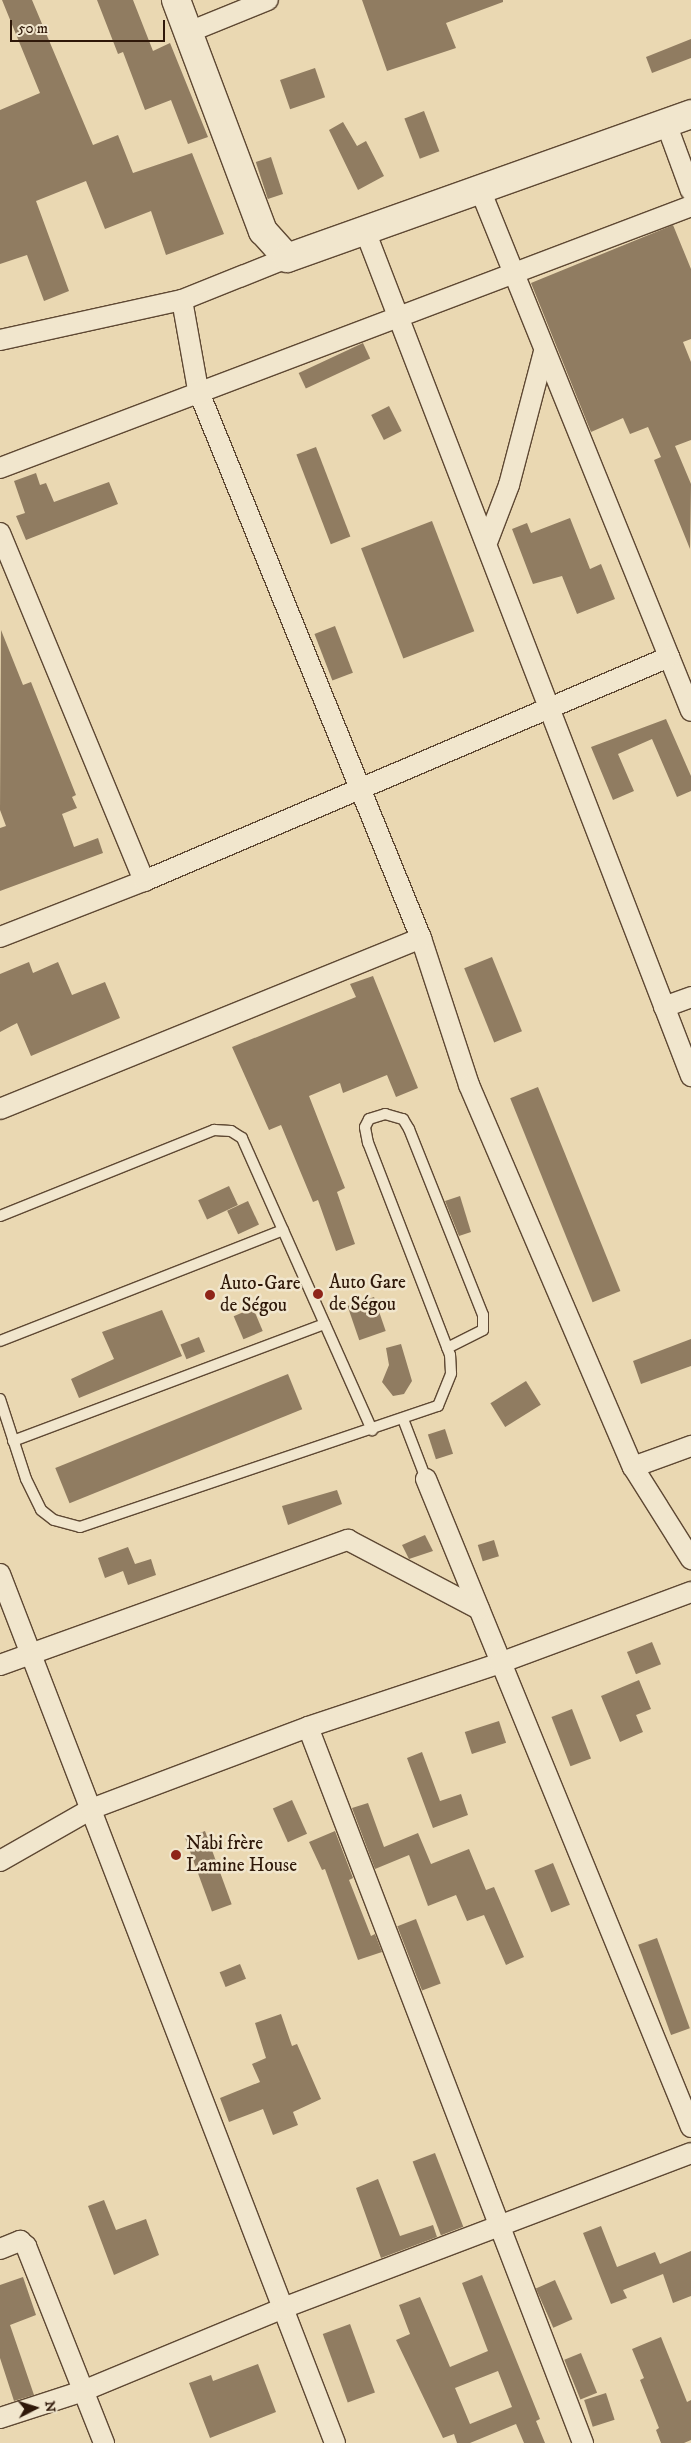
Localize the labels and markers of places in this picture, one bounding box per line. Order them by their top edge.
place label: Auto Gare de Ségou [329,1272,406,1316]
place label: Auto-Gare de Ségou [220,1273,301,1317]
marker: Auto Gare de Ségou [311,1287,325,1301]
marker: Auto-Gare de Ségou [204,1289,216,1301]
place label: Nabi frère Lamine House [186,1833,297,1877]
marker: Nabi frère Lamine House [170,1849,182,1861]

